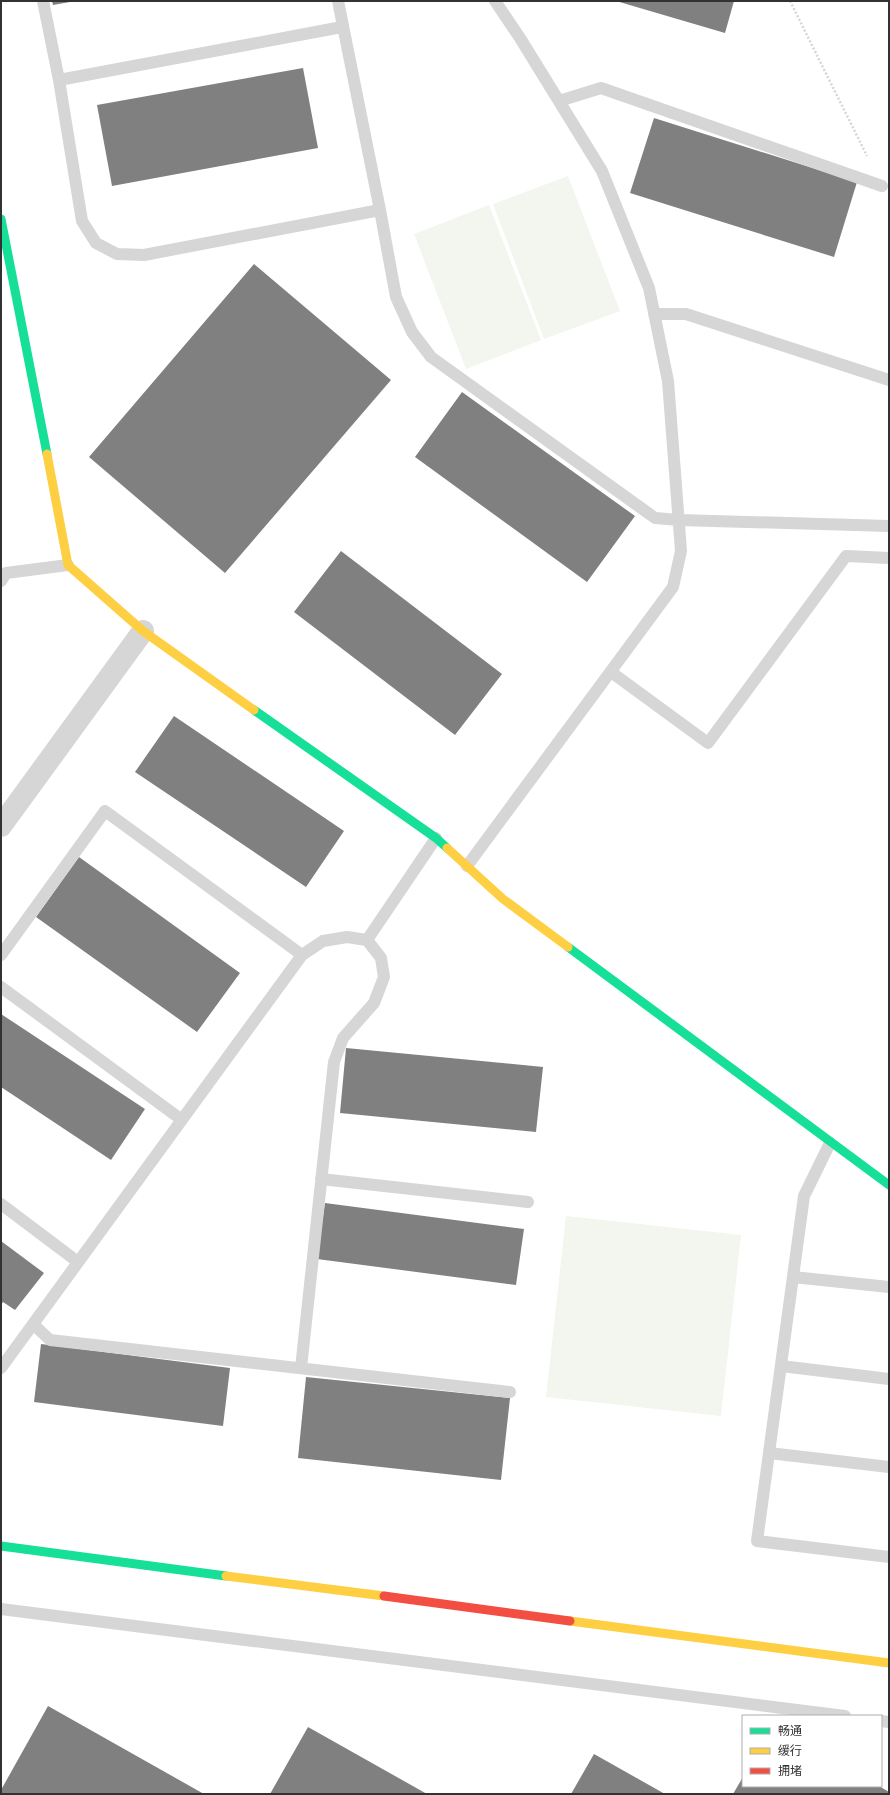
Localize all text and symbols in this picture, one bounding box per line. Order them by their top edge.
legend [742,1715,882,1787]
text: 畅通 [778,1723,802,1738]
text: 缓行 [778,1743,802,1758]
text: 拥堵 [778,1763,802,1778]

